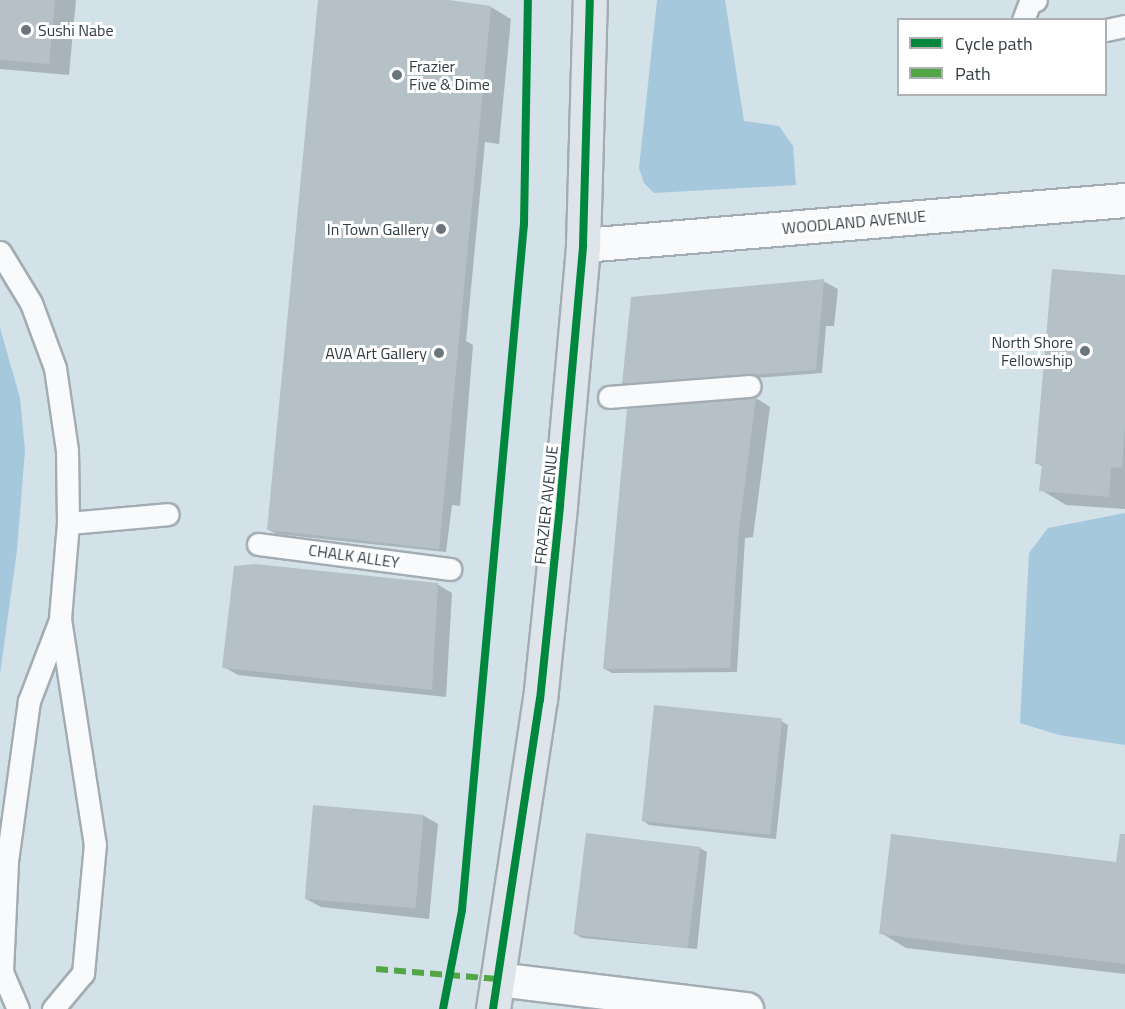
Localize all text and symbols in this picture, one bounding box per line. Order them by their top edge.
legend [897,18,1107,96]
place label: Sushi Nabe [38,20,114,40]
marker: Sushi Nabe [19,23,33,37]
text: Cycle path [955,30,1033,57]
place label: Frazier Five & Dime [409,56,490,94]
text: Path [955,60,991,87]
marker: Frazier Five & Dime [390,68,404,82]
street label: WOODLAND AVENUE [781,206,927,238]
place label: In Town Gallery [327,219,429,239]
marker: In Town Gallery [434,222,448,236]
place label: North Shore Fellowship [991,332,1073,370]
place label: AVA Art Gallery [325,343,427,363]
marker: North Shore Fellowship [1078,344,1092,358]
marker: AVA Art Gallery [432,346,446,360]
street label: FRAZIER AVENUE [530,445,562,565]
street label: CHALK ALLEY [307,540,401,572]

